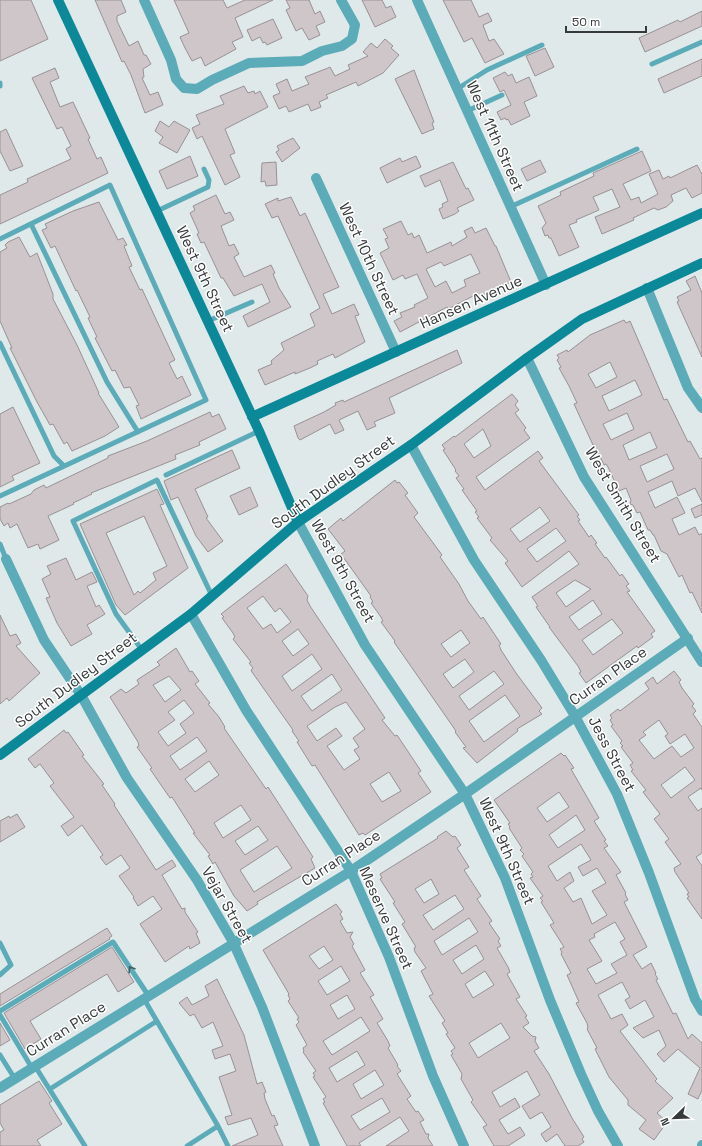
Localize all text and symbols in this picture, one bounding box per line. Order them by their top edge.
scale bar [566,8,646,34]
text: 50 m [572,14,600,30]
street label: West 11th Street [463,78,528,194]
street label: West 10th Street [335,200,404,318]
street label: West 9th Street [172,223,238,335]
street label: Hansen Avenue [417,270,525,333]
street label: South Dudley Street [267,430,398,533]
street label: West Smith Street [581,443,666,566]
street label: West 9th Street [307,516,380,626]
street label: South Dudley Street [11,627,141,732]
street label: Curran Place [565,642,650,709]
street label: Jess Street [585,713,640,795]
street label: West 9th Street [475,794,540,907]
street label: Curran Place [298,825,384,890]
street label: Vejar Street [198,863,257,947]
street label: Meserve Street [355,863,418,972]
one-way arrow [128,966,136,973]
street label: Curran Place [22,996,109,1061]
north arrow [654,1098,694,1138]
text: N [657,1116,673,1128]

